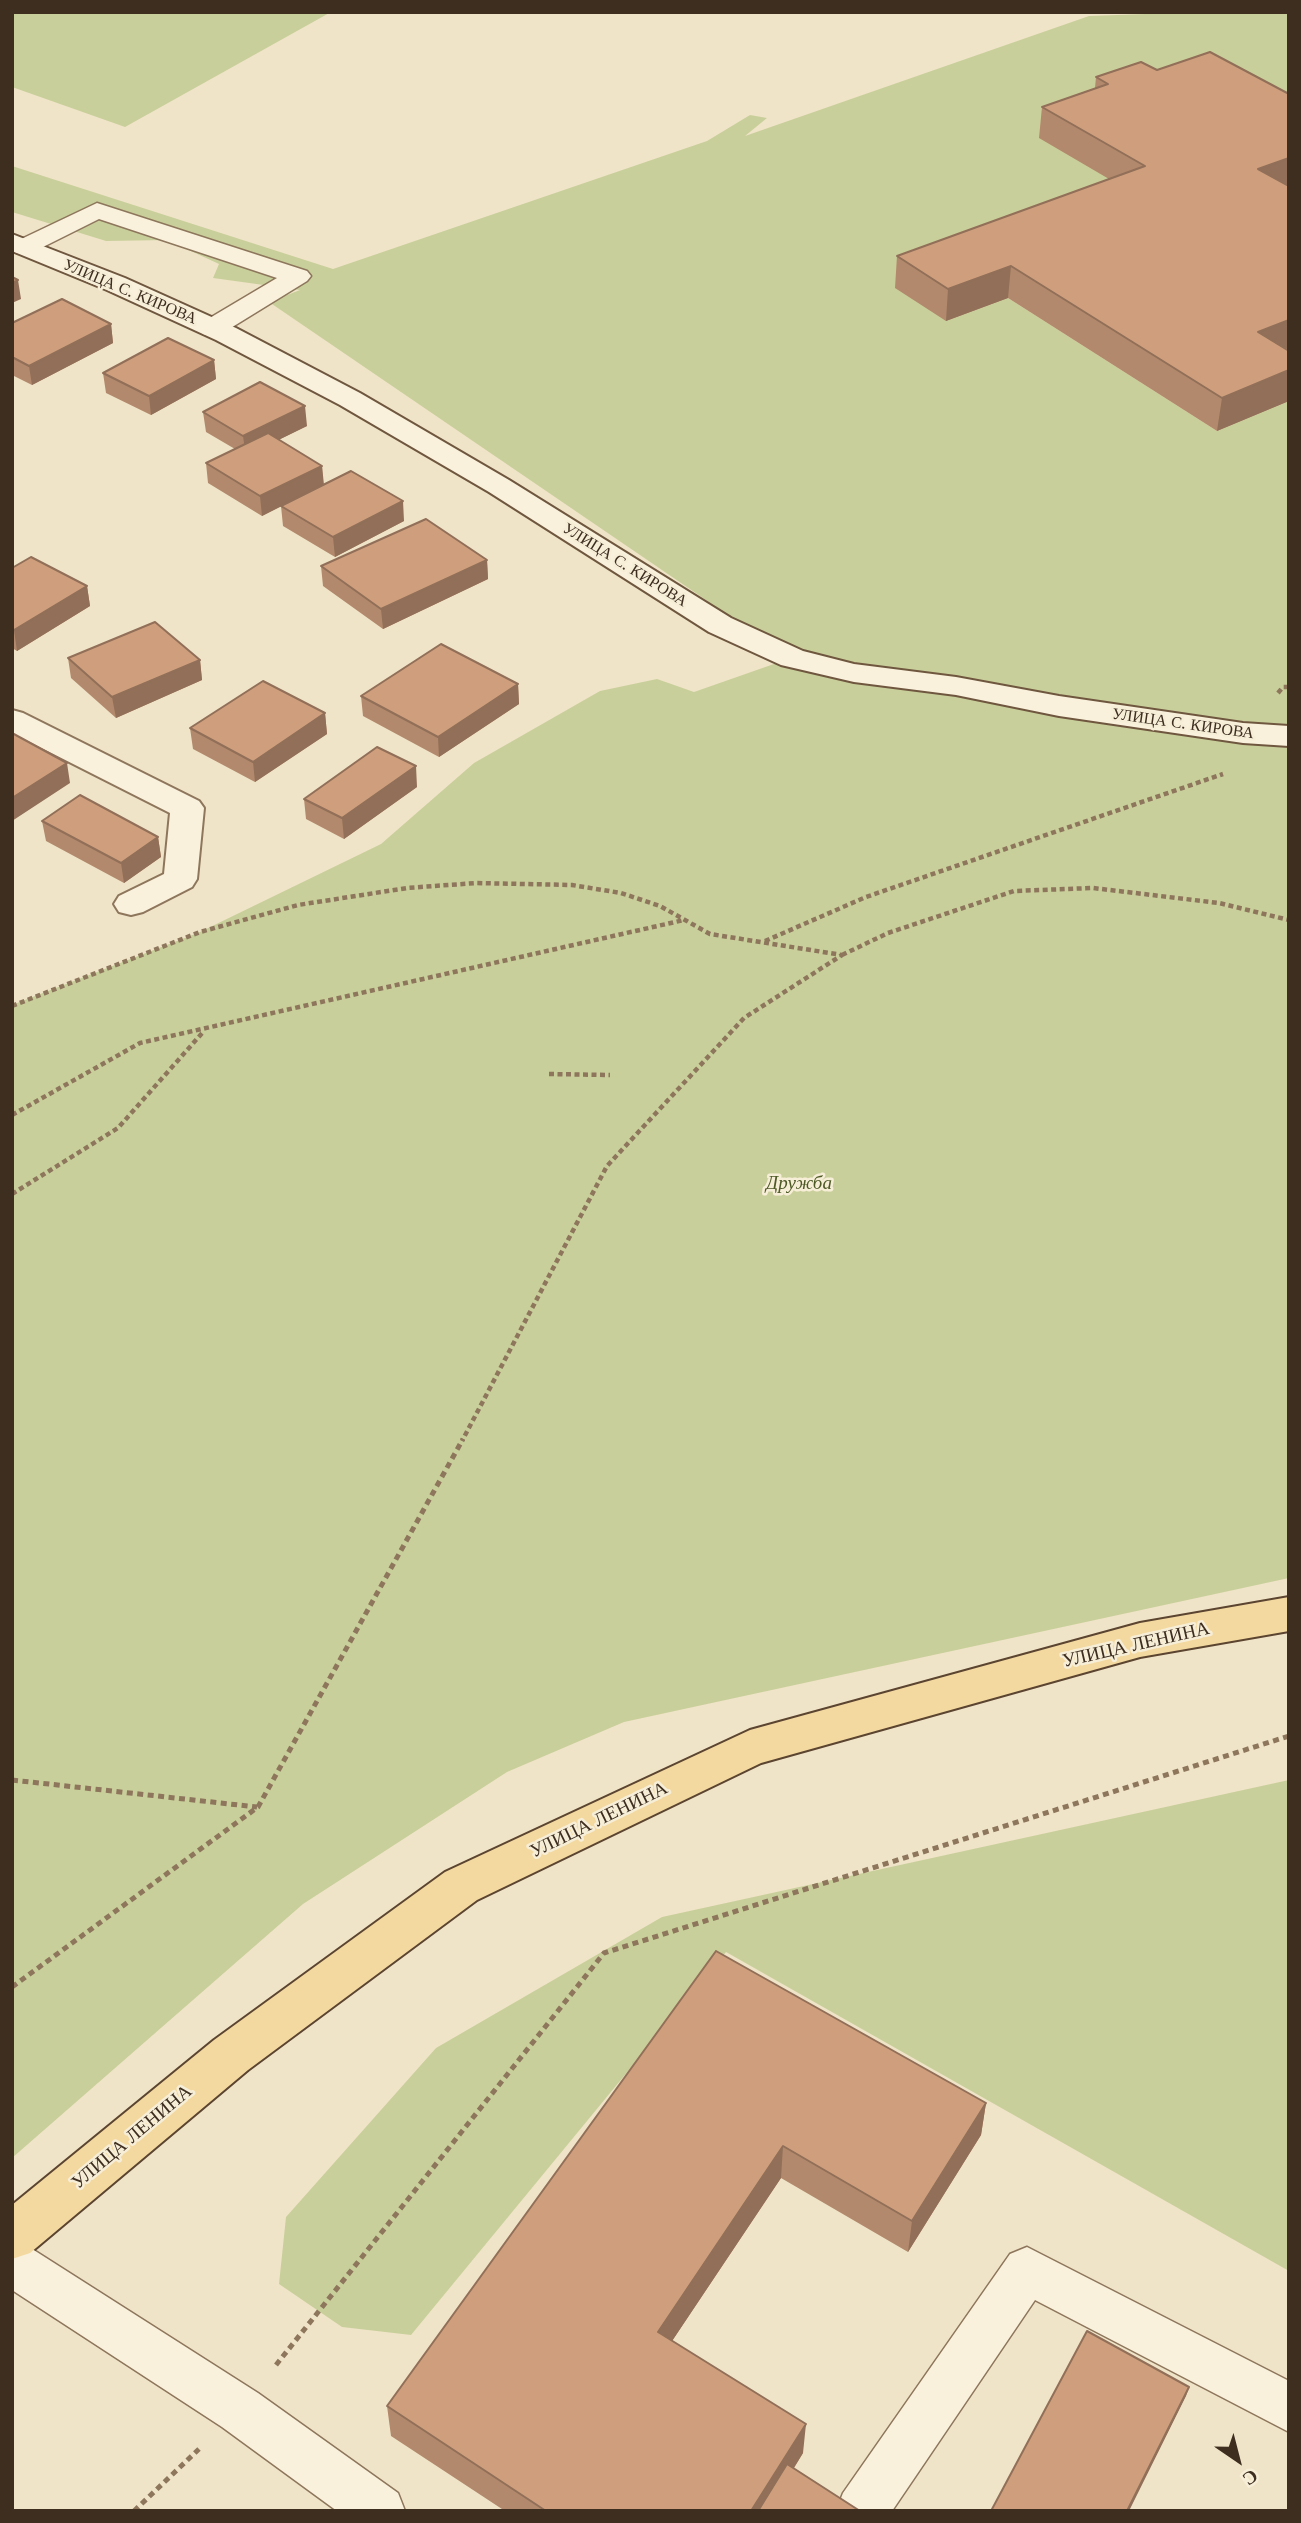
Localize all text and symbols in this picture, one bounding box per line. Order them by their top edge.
street label: УЛИЦА С. КИРОВА [60,255,200,329]
street label: УЛИЦА С. КИРОВА [559,519,691,611]
street label: УЛИЦА С. КИРОВА [1111,705,1255,743]
park label: Дружба [766,1173,832,1195]
street label: УЛИЦА ЛЕНИНА [1060,1617,1212,1673]
street label: УЛИЦА ЛЕНИНА [527,1777,671,1863]
street label: УЛИЦА ЛЕНИНА [67,2080,197,2194]
north arrow [1203,2425,1273,2495]
text: С [1238,2464,1263,2491]

